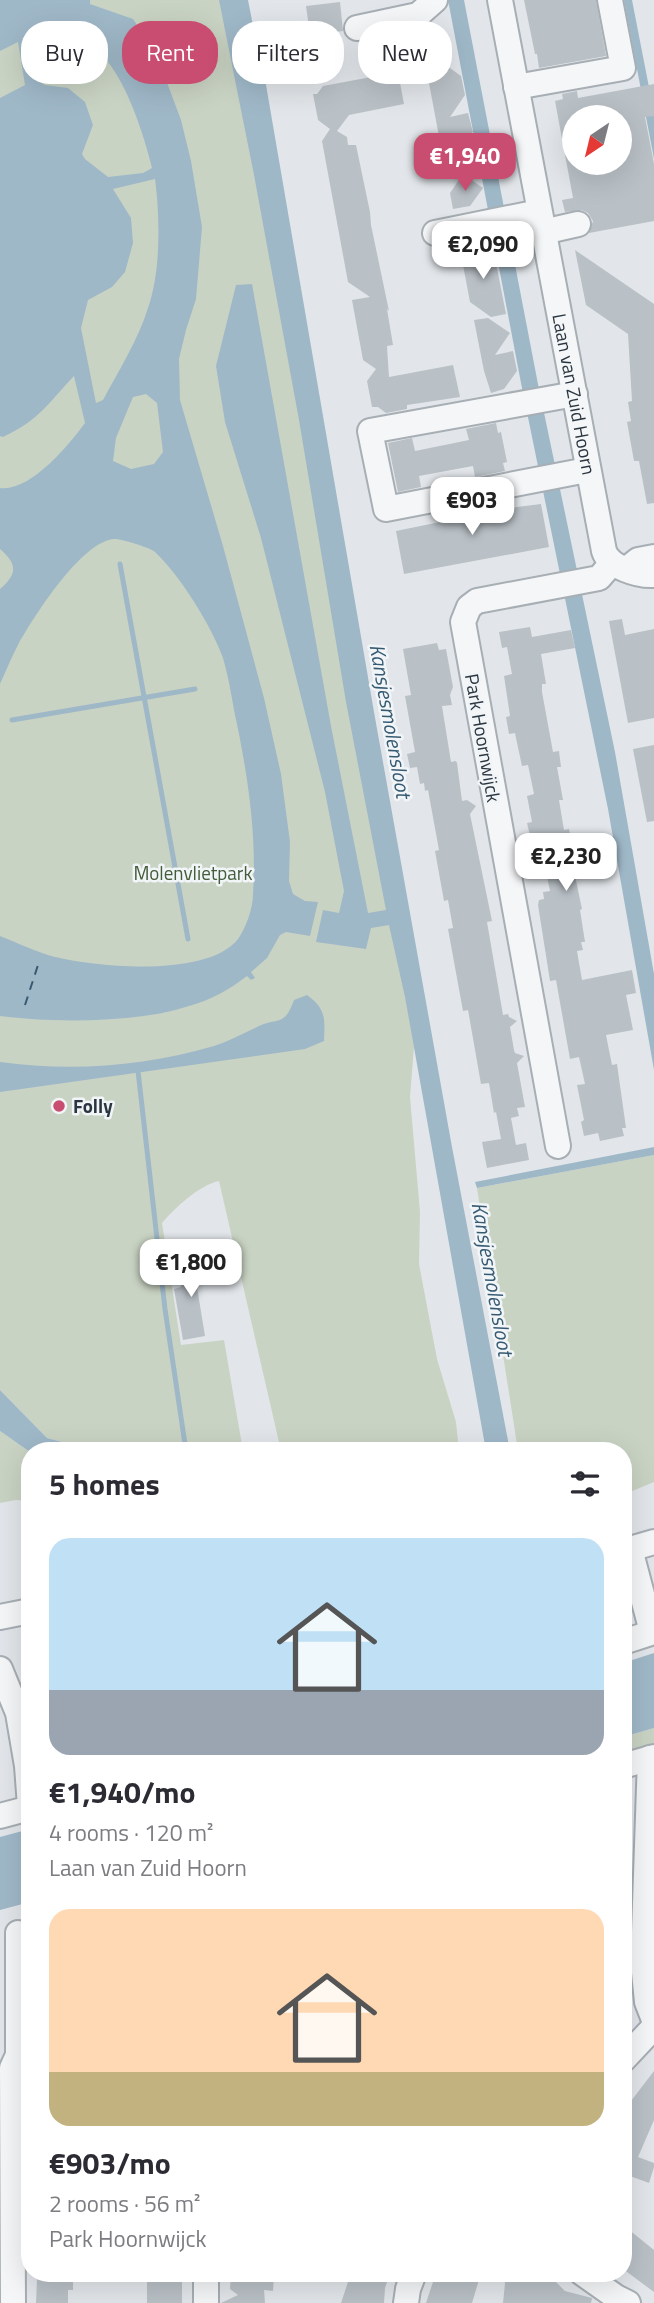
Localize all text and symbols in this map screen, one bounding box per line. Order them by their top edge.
chip: Buy [21,21,108,84]
chip: Rent [122,21,218,84]
chip: Filters [232,21,344,84]
chip: New [358,21,452,84]
north arrow [562,105,632,175]
map controls [562,105,632,175]
pin: €1,940 [408,134,522,193]
text: €1,940 [430,138,500,173]
pin: €2,090 [426,222,540,281]
text: €2,090 [448,226,518,261]
street label: Laan van Zuid Hoorn [545,311,604,477]
pin: €903 [431,477,513,537]
text: €903 [446,482,498,517]
water label: Kansjesmolensloot [362,641,421,803]
street label: Park Hoornwijck [458,671,509,805]
pin: €2,230 [509,834,623,893]
text: €2,230 [531,838,601,873]
park label: Molenvlietpark [133,858,253,887]
place label: Folly [73,1091,113,1120]
marker: Folly [51,1098,67,1114]
water label: Kansjesmolensloot [464,1199,523,1361]
pin: €1,800 [134,1240,248,1299]
text: €1,800 [156,1244,226,1279]
text: 5 homes [49,1461,160,1507]
icon: filters [566,1465,604,1503]
icon: home [264,1584,390,1710]
text: €1,940/mo [49,1769,195,1815]
text: 4 rooms · 120 m² [49,1815,213,1850]
text: Laan van Zuid Hoorn [49,1850,247,1885]
icon: home [264,1955,390,2081]
text: €903/mo [49,2140,171,2186]
text: 2 rooms · 56 m² [49,2186,200,2221]
text: Park Hoornwijck [49,2221,207,2256]

